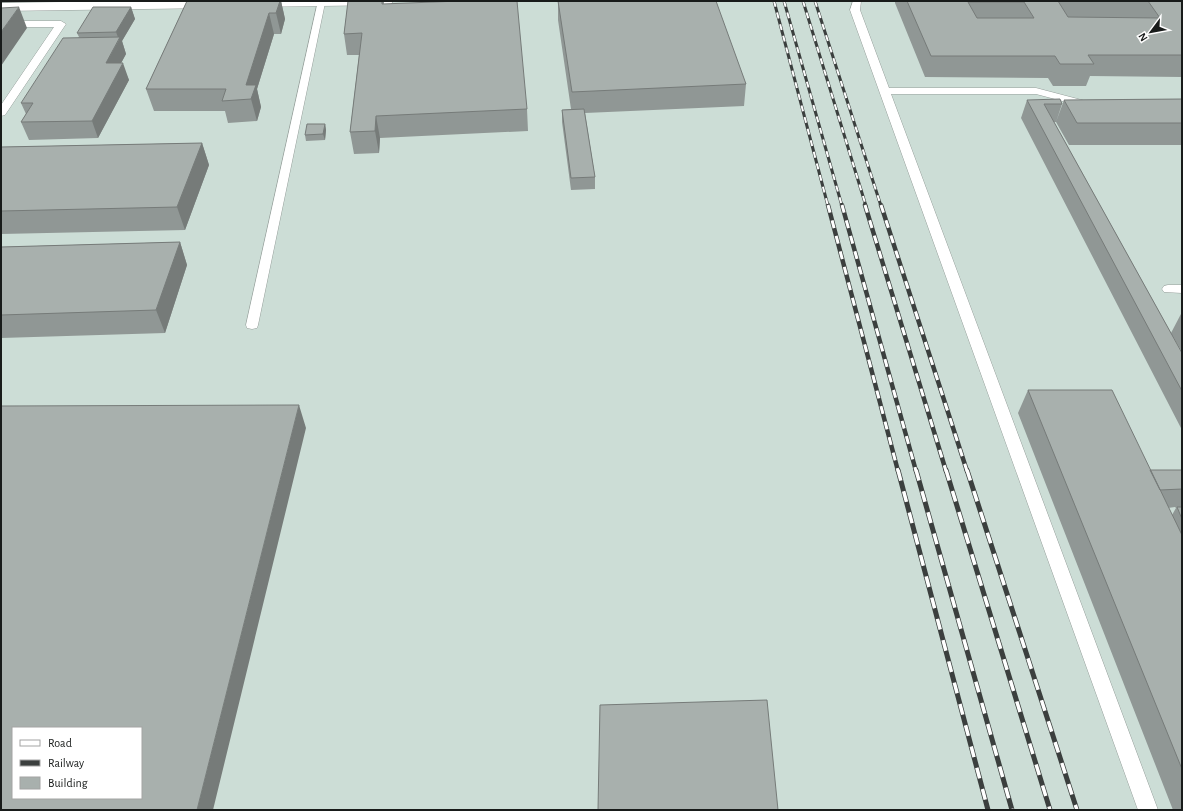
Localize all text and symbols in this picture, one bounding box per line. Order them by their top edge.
north arrow [1131,12,1171,52]
text: N [1136,31,1150,43]
legend [12,727,142,799]
text: Road [48,737,72,749]
text: Railway [48,757,84,770]
text: Building [48,777,88,789]

